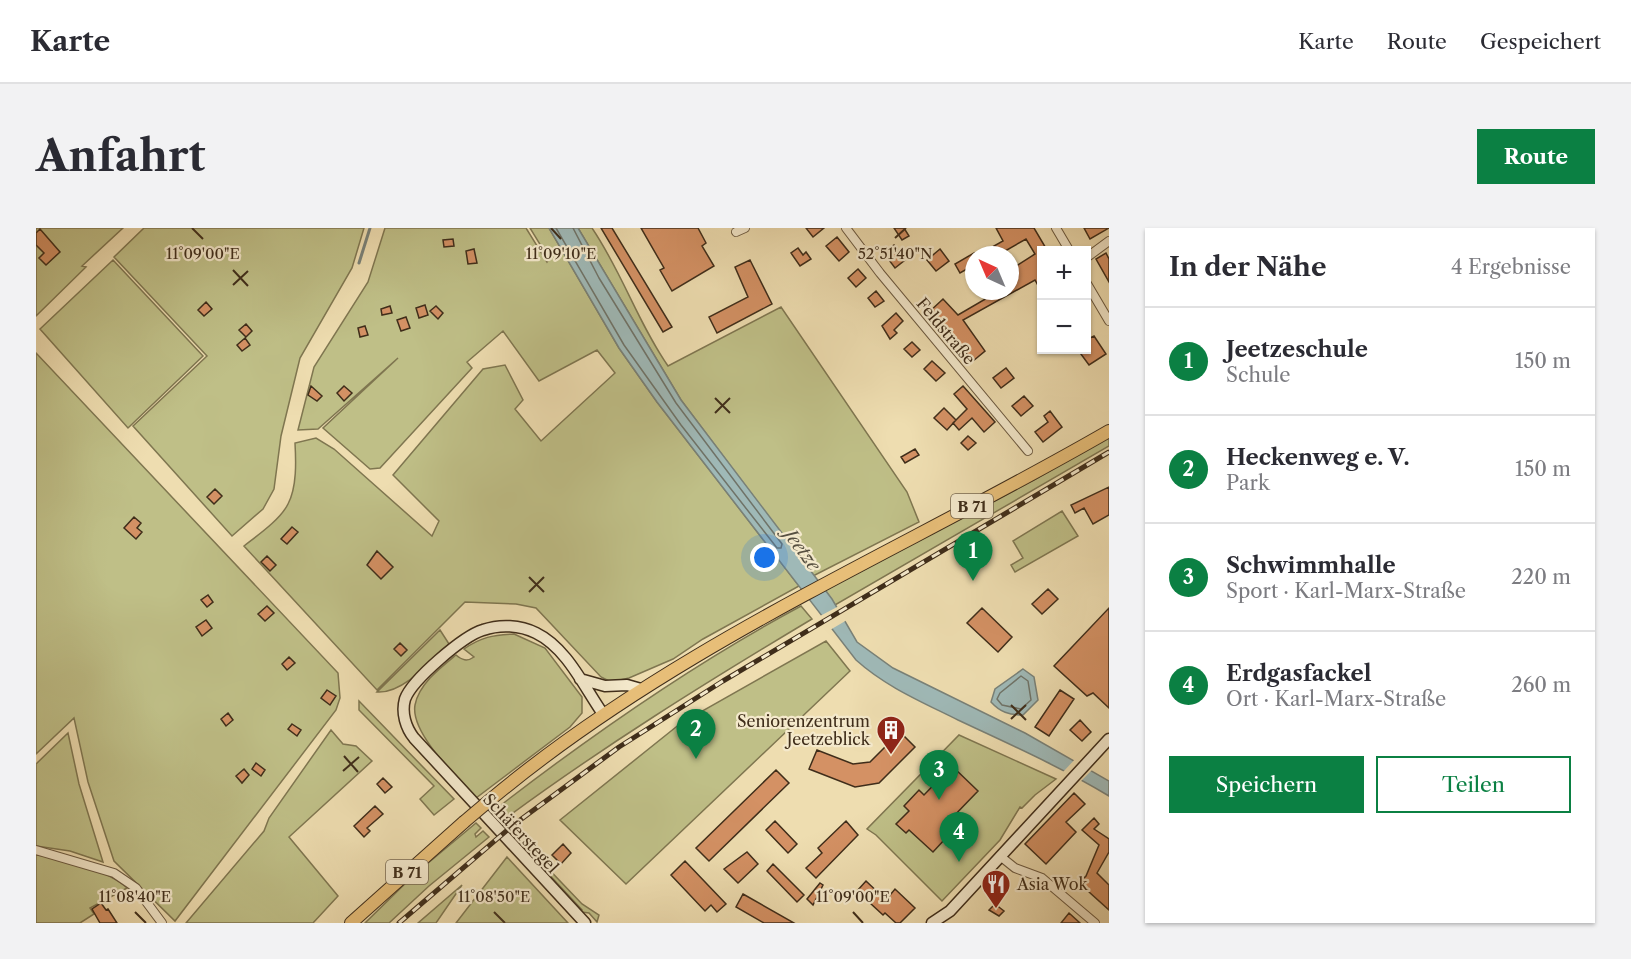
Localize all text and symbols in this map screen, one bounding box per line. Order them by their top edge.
text: Karte [30,24,110,58]
text: Karte [1298,29,1354,54]
text: Route [1387,29,1447,54]
text: Gespeichert [1480,29,1601,54]
button: Route [1477,129,1595,184]
text: Anfahrt [36,130,205,182]
text: 11°09'00"E [166,244,240,263]
text: 11°09'10"E [526,244,596,263]
text: 52°51'40"N [858,244,932,263]
north arrow [965,246,1019,300]
map controls [1037,246,1091,354]
button: + [1037,246,1091,300]
text: In der Nähe [1169,251,1326,283]
text: 4 Ergebnisse [1451,255,1571,279]
street label: Feldstraße [912,294,980,368]
button: − [1037,300,1091,354]
text: Jeetzeschule [1226,336,1368,363]
text: 1 [1184,349,1193,373]
text: 150 m [1515,349,1571,373]
text: Schule [1226,363,1290,387]
text: Heckenweg e. V. [1226,444,1409,471]
text: 2 [1183,457,1194,481]
text: 150 m [1515,457,1571,481]
text: Park [1226,471,1269,495]
road number: B 71 [951,494,993,518]
water label: Jeetze [776,521,826,576]
pin: 1 [954,532,992,581]
your location [750,543,779,572]
text: Schwimmhalle [1226,552,1396,579]
text: 3 [1183,565,1194,589]
text: 220 m [1511,565,1571,589]
text: Sport · Karl-Marx-Straße [1226,579,1466,603]
text: Erdgasfackel [1226,660,1372,687]
text: 4 [1183,673,1194,697]
text: 260 m [1511,673,1571,697]
text: Ort · Karl-Marx-Straße [1226,687,1446,711]
pin: 2 [676,710,716,759]
place label: Seniorenzentrum Jeetzeblick [737,711,871,749]
building icon: Seniorenzentrum Jeetzeblick [875,714,907,756]
pin: 3 [920,750,958,800]
button: Speichern [1169,756,1364,813]
button: Teilen [1376,756,1571,813]
street label: Schäferstegel [479,789,563,877]
pin: 4 [940,812,978,862]
road number: B 71 [386,860,428,884]
restaurant icon: Asia Wok [980,868,1012,910]
place label: Asia Wok [1016,874,1089,894]
text: 11°08'40"E [99,887,171,906]
text: 11°08'50"E [458,887,530,906]
text: 11°09'00"E [816,887,890,906]

